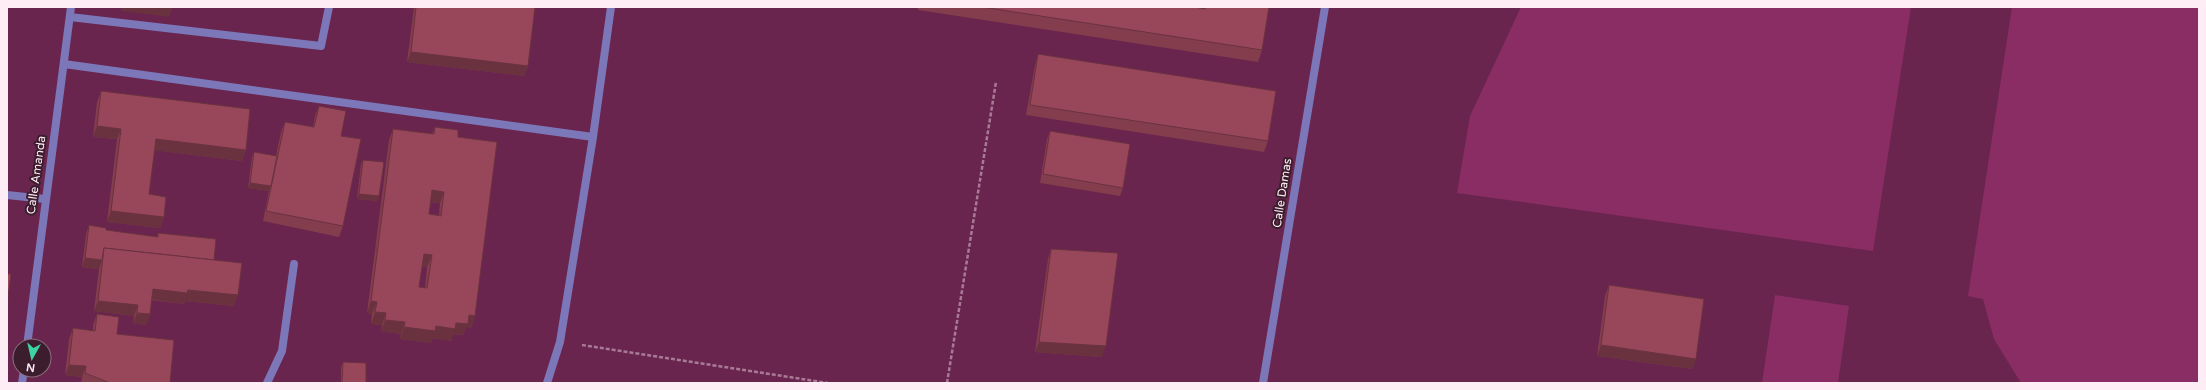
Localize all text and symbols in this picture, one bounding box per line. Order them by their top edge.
street label: Calle Amanda [24,135,48,215]
street label: Calle Damas [1270,157,1294,229]
north arrow [12,338,52,378]
text: N [25,360,36,374]

